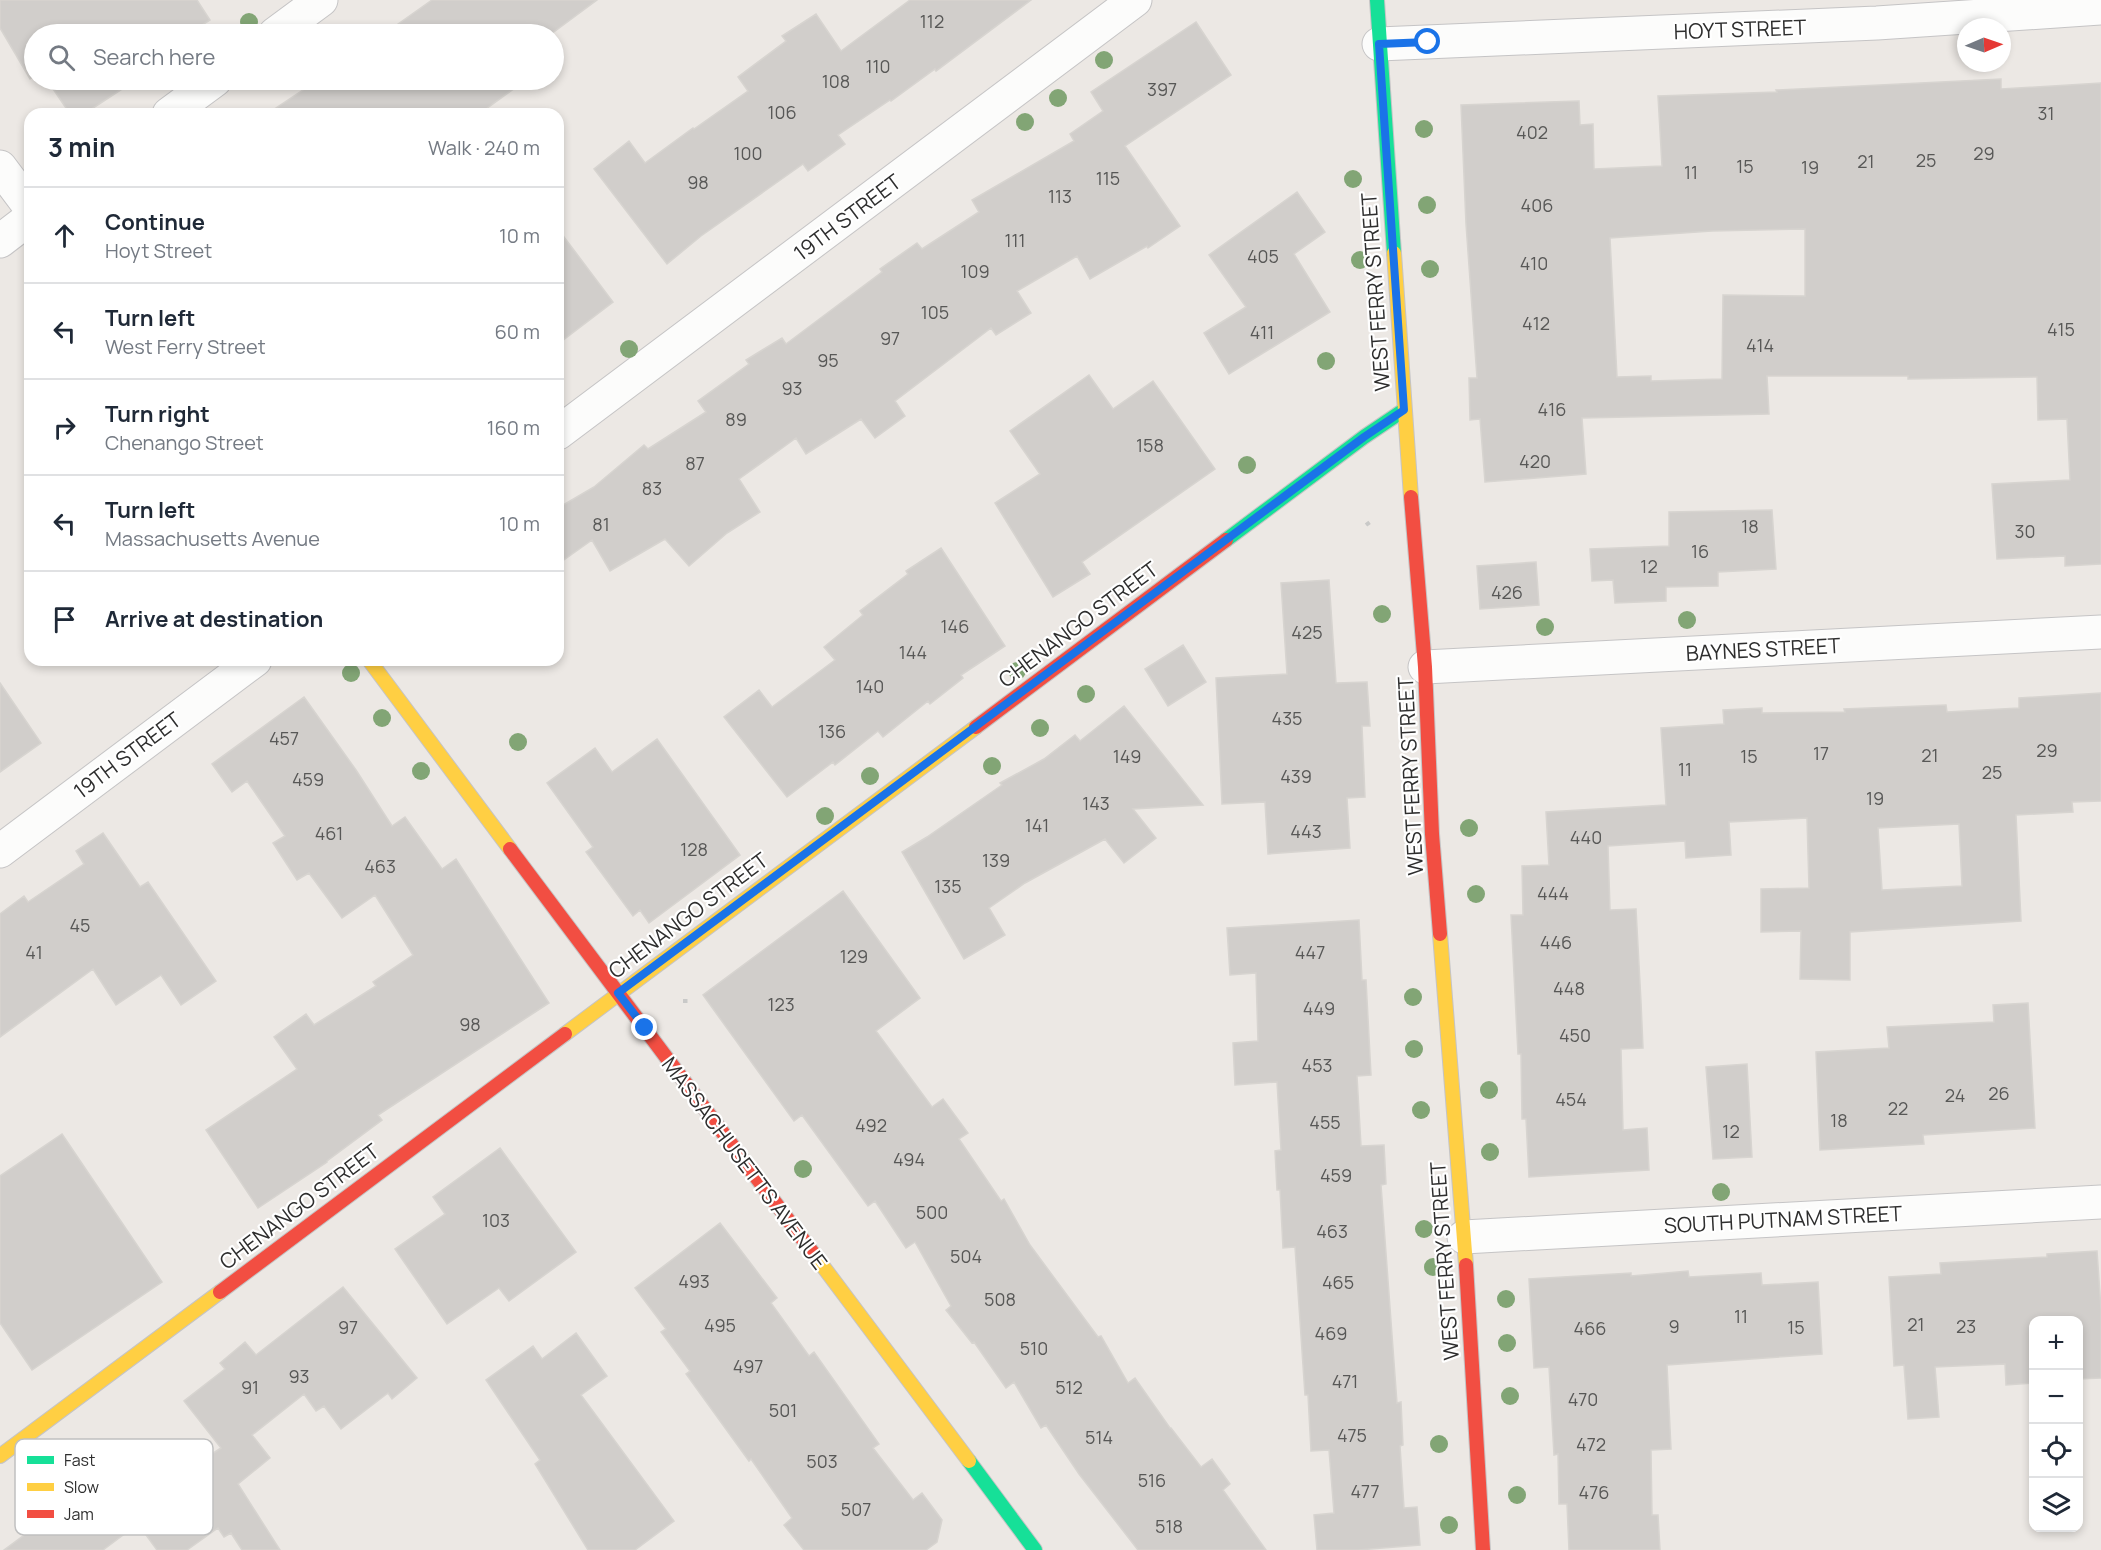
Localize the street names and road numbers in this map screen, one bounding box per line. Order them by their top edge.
street label: HOYT STREET [1673,13,1807,45]
street label: 19TH STREET [788,167,907,267]
street label: WEST FERRY STREET [1354,191,1396,392]
street label: CHENANGO STREET [993,555,1164,693]
street label: BAYNES STREET [1685,631,1841,667]
street label: WEST FERRY STREET [1391,675,1429,876]
street label: 19TH STREET [68,705,187,805]
street label: CHENANGO STREET [603,846,774,984]
street label: MASSACHUSETTS AVENUE [656,1051,834,1275]
street label: CHENANGO STREET [214,1137,385,1275]
street label: WEST FERRY STREET [1423,1160,1465,1361]
street label: SOUTH PUTNAM STREET [1663,1199,1903,1239]

